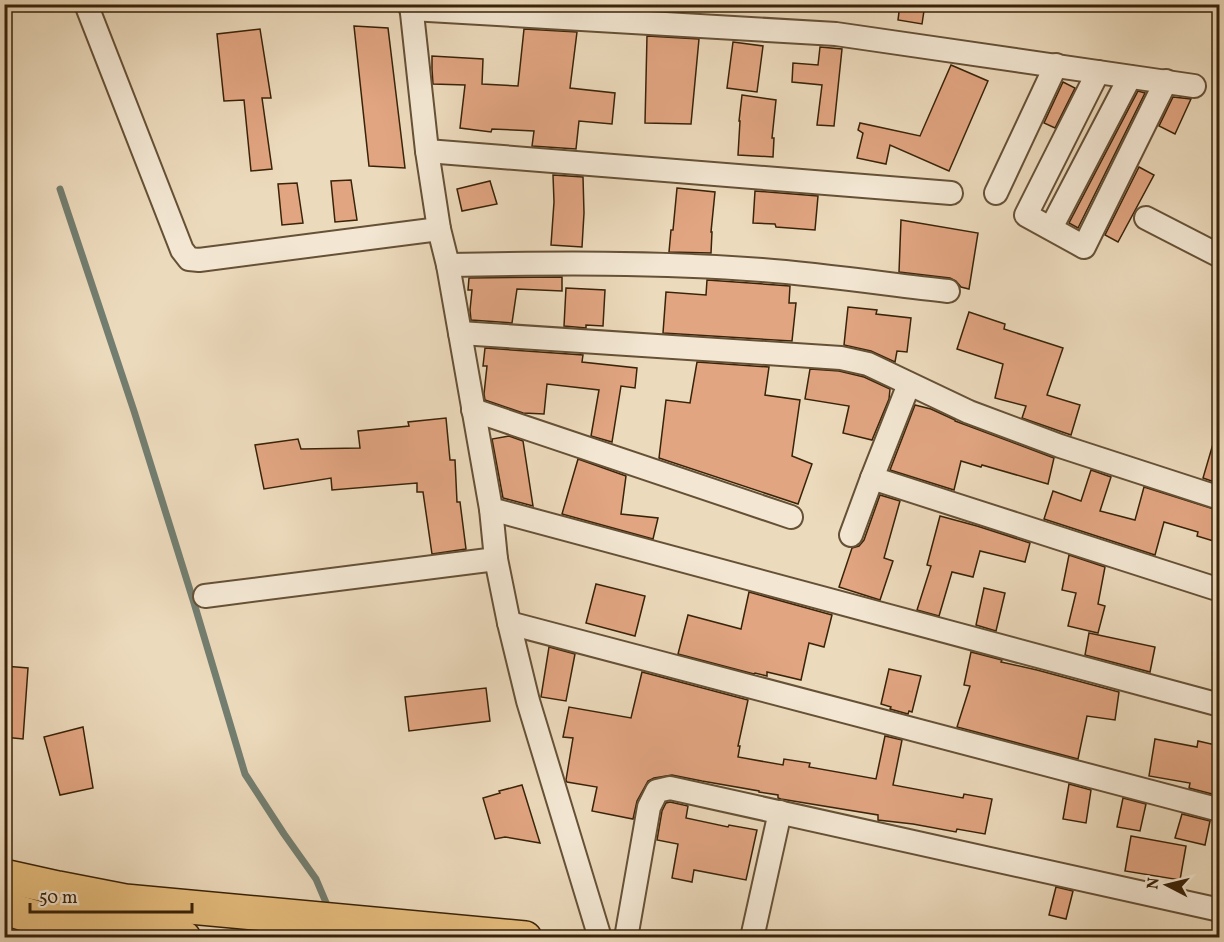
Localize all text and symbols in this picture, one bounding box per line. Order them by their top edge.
north arrow [1137,855,1197,915]
scale bar [30,876,192,914]
text: N [1142,876,1166,891]
text: 50 m [39,886,78,911]

